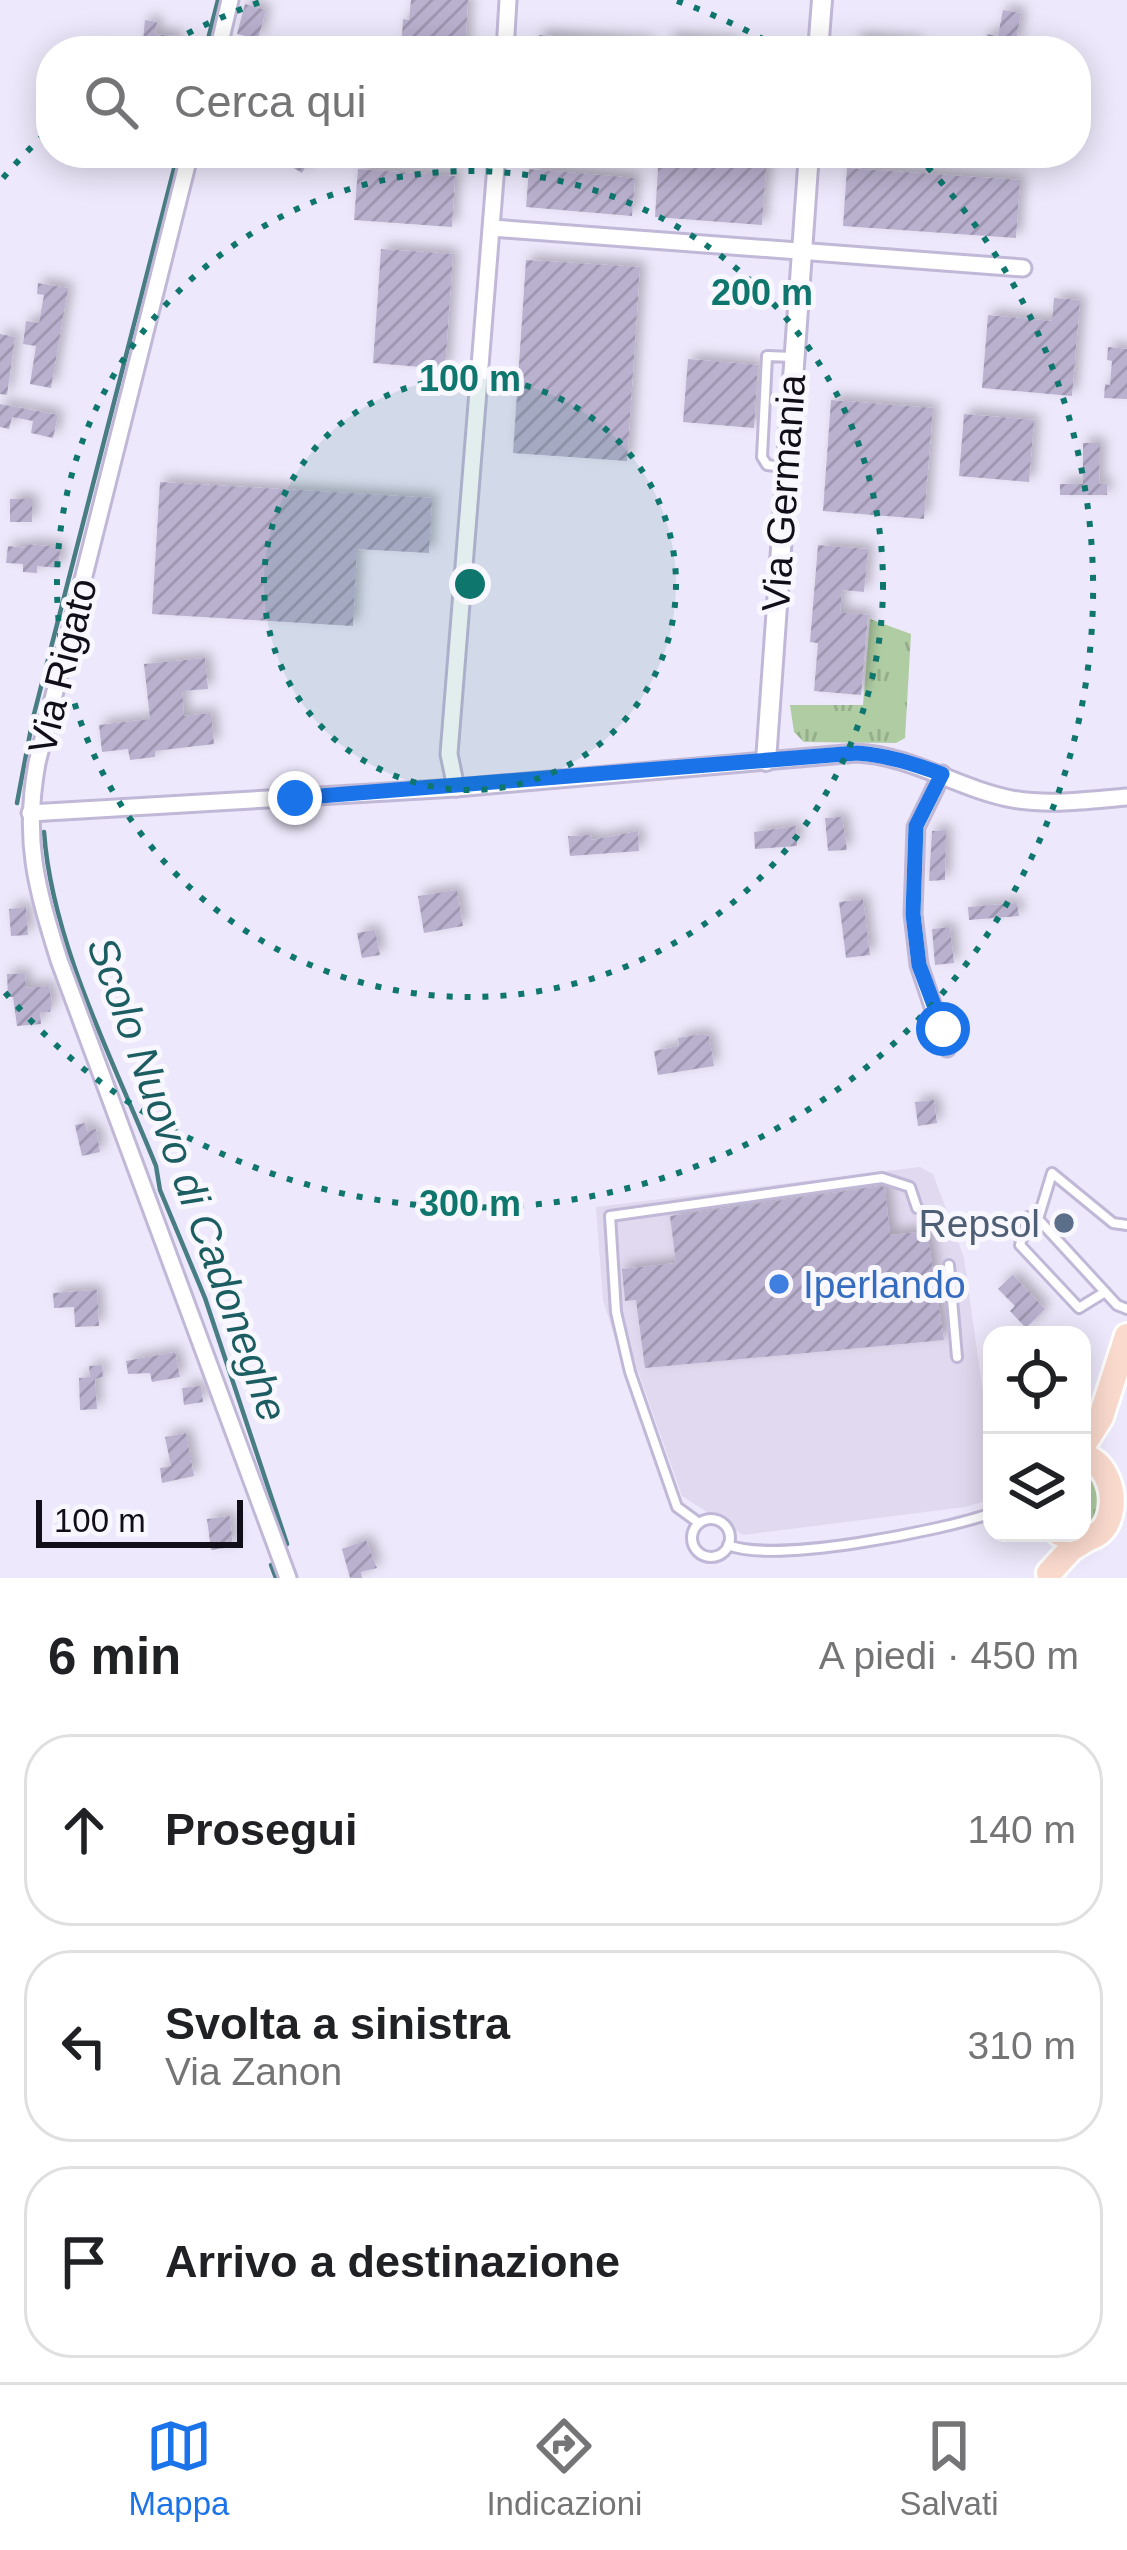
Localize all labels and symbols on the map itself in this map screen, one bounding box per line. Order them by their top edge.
text: 200 m [711,272,813,313]
text: 100 m [419,358,521,399]
street label: Via Germania [754,373,813,613]
centre of rings [449,563,491,605]
street label: Via Rigato [20,574,105,758]
route end [268,771,322,825]
water label: Scolo Nuovo di Cadoneghe [78,931,297,1427]
route start [916,1002,970,1056]
text: 300 m [419,1183,521,1224]
place label: Repsol [919,1202,1040,1245]
marker: Repsol [1051,1210,1077,1236]
place label: Iperlando [803,1263,966,1306]
marker: Iperlando [766,1271,792,1297]
scale bar [36,1494,243,1547]

